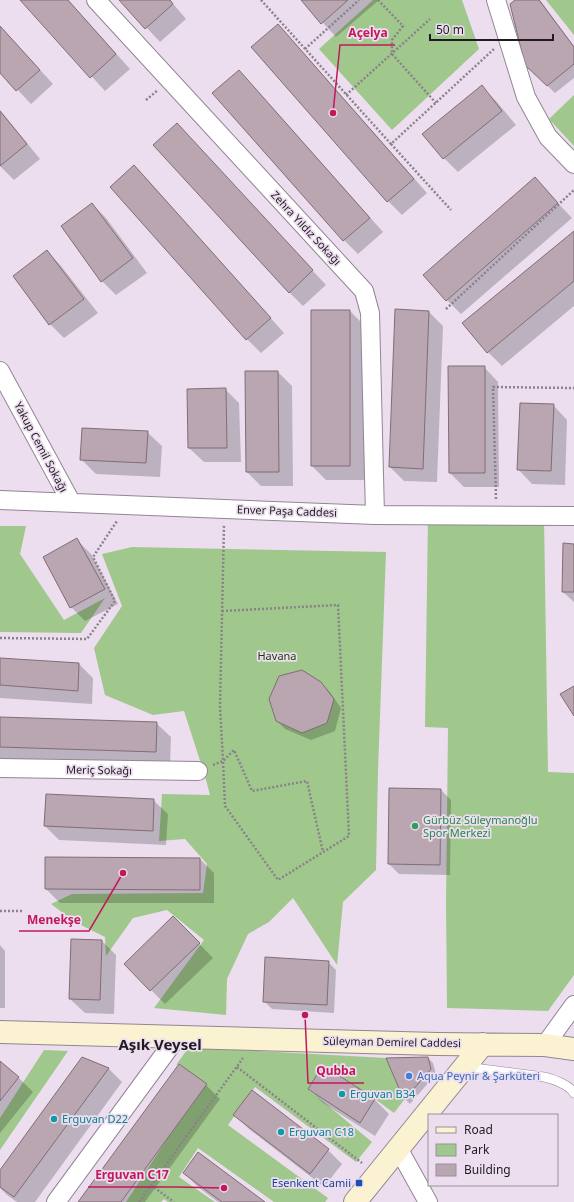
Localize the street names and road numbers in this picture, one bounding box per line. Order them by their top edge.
street label: Zehra Yıldız Sokağı [268,187,345,268]
street label: Yakup Cemil Sokağı [11,399,72,495]
street label: Enver Paşa Caddesi [237,501,337,520]
street label: Meriç Sokağı [66,761,132,778]
street label: Süleyman Demirel Caddesi [323,1033,461,1050]

